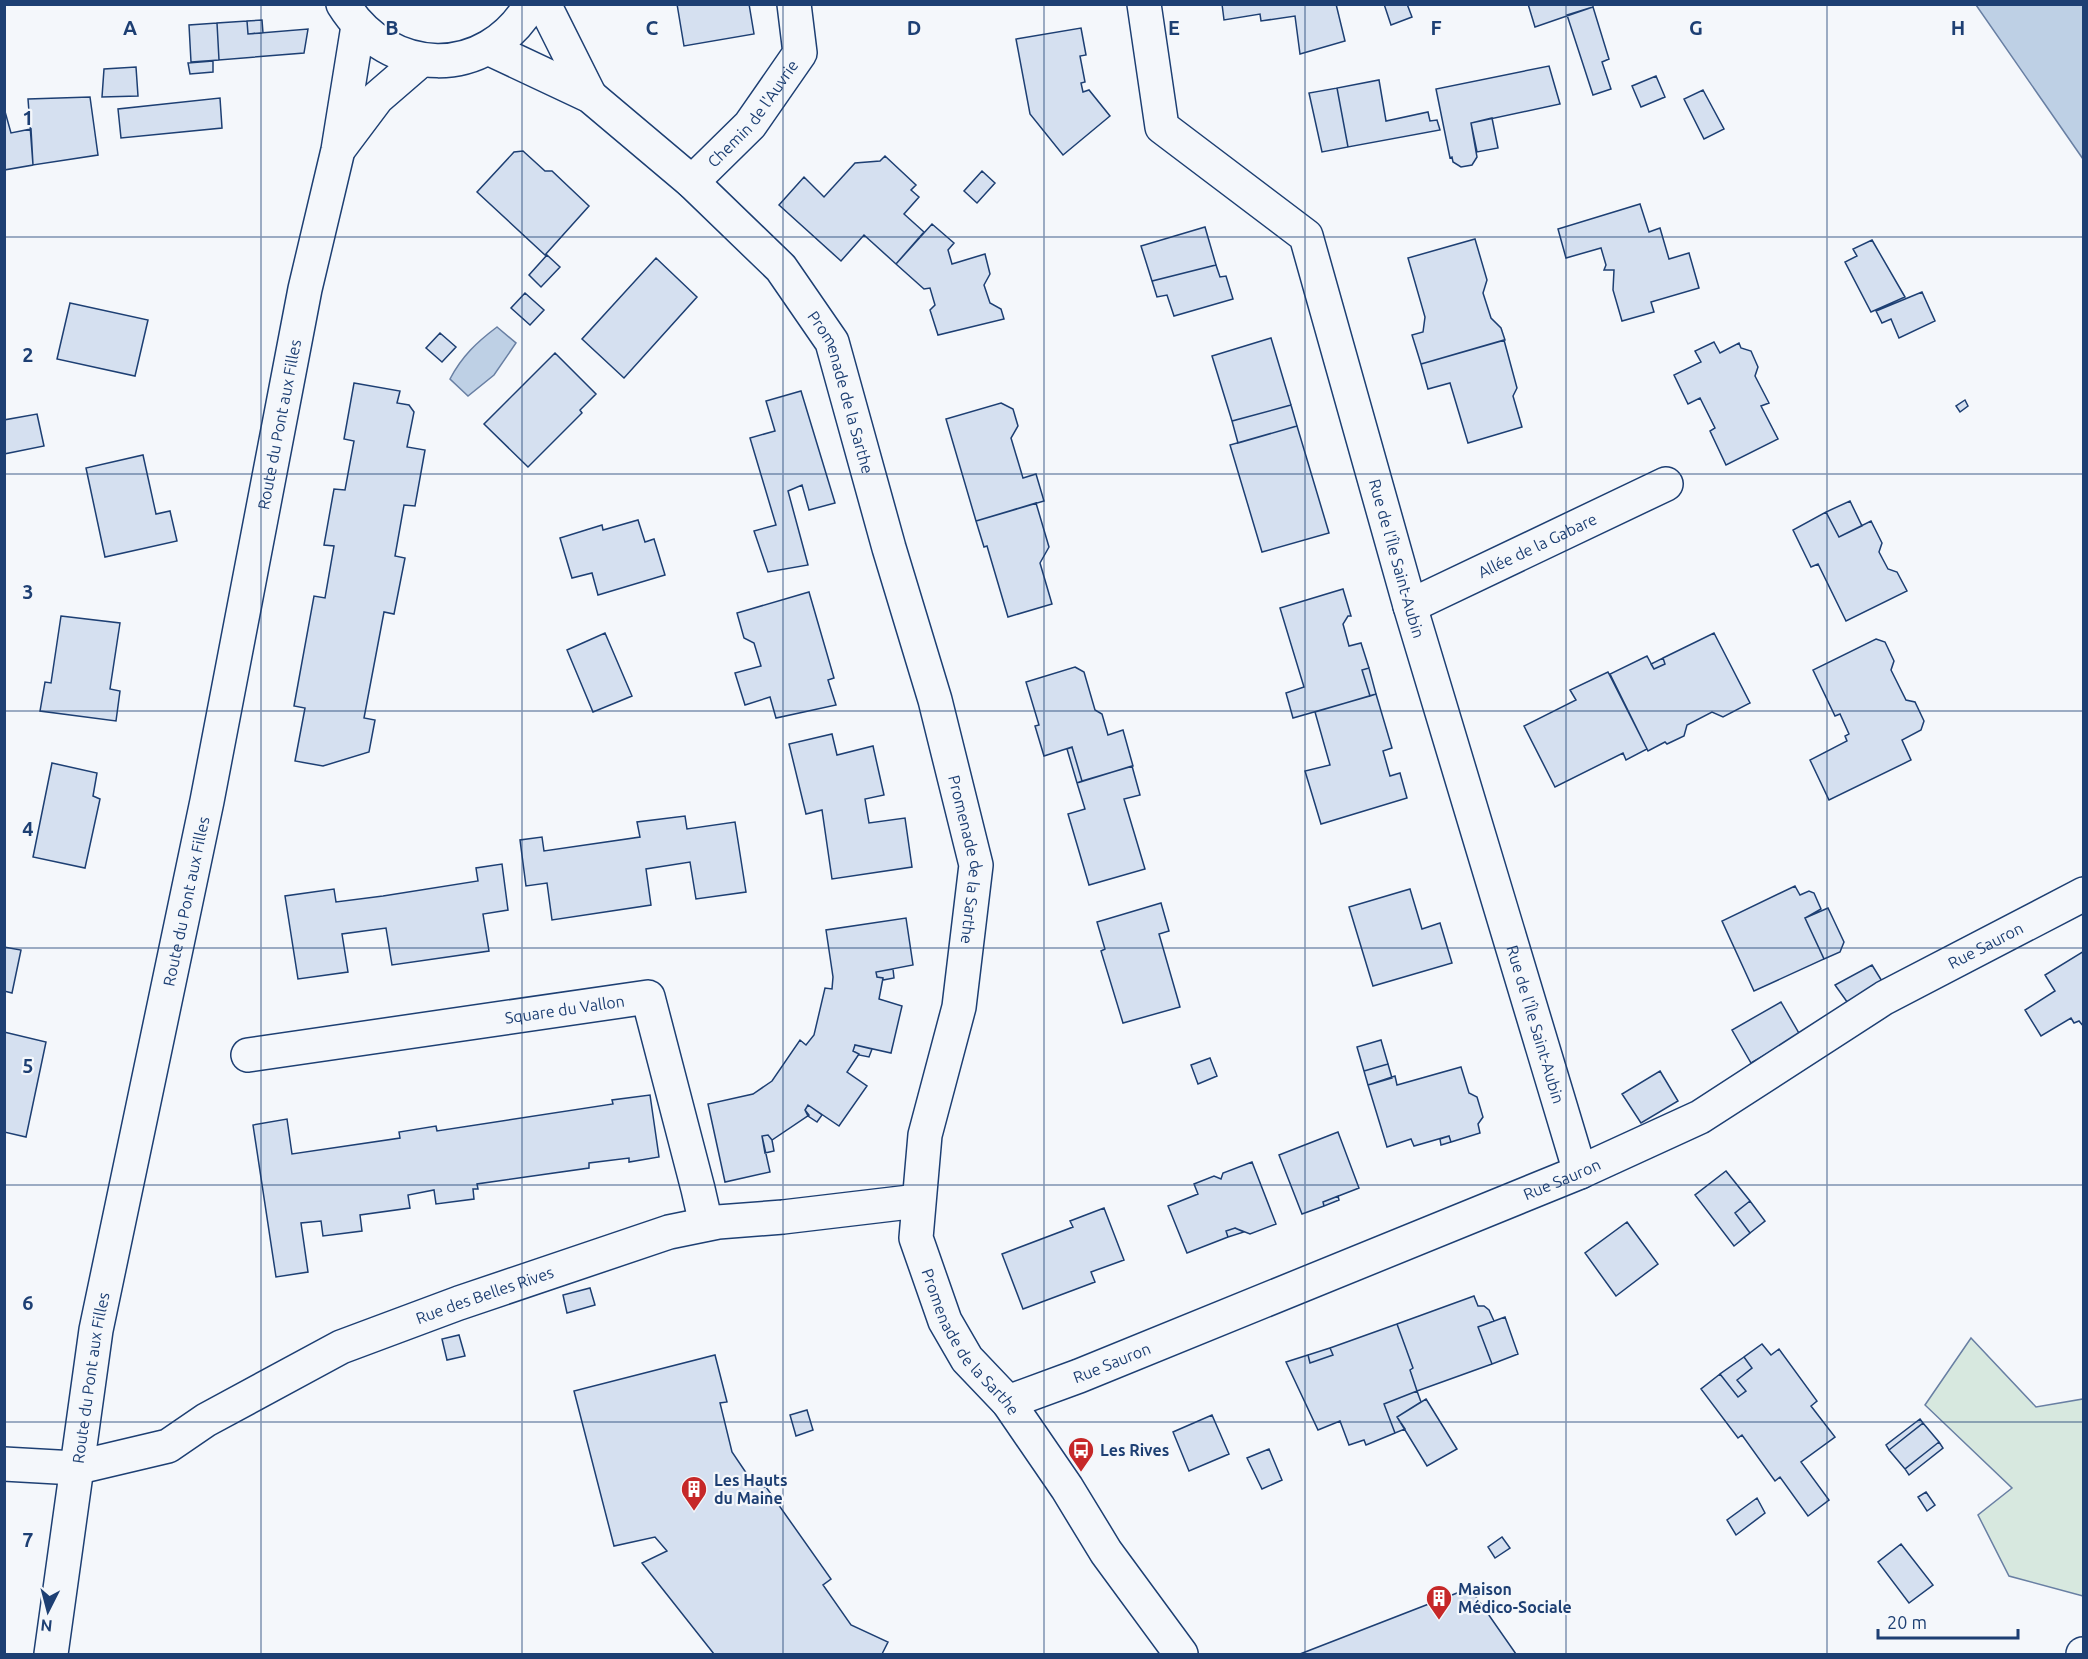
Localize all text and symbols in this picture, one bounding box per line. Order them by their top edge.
text: A [123,16,137,39]
text: B [385,16,399,39]
text: C [646,16,659,39]
text: D [907,16,921,39]
text: E [1168,16,1180,39]
text: F [1430,16,1442,39]
text: G [1689,16,1703,39]
text: H [1951,16,1965,39]
street label: Chemin de l'Auvrie [704,56,802,171]
text: 1 [22,106,34,129]
street label: Promenade de la Sarthe [804,307,877,476]
street label: Route du Pont aux Filles [254,338,304,511]
text: 2 [22,343,34,366]
street label: Rue de l'Île Saint-Aubin [1366,477,1428,640]
street label: Allée de la Gabare [1475,509,1600,581]
text: 3 [22,580,34,603]
street label: Promenade de la Sarthe [945,773,986,945]
street label: Route du Pont aux Filles [159,815,213,988]
text: 4 [22,817,34,840]
street label: Rue Sauron [1945,918,2026,972]
street label: Rue de l'Île Saint-Aubin [1503,943,1568,1106]
street label: Square du Vallon [504,991,626,1027]
text: 5 [22,1054,34,1077]
street label: Rue Sauron [1521,1155,1603,1203]
street label: Rue des Belles Rives [413,1263,556,1327]
street label: Promenade de la Sarthe [918,1266,1023,1418]
text: 6 [22,1291,34,1314]
street label: Route du Pont aux Filles [69,1291,113,1465]
street label: Rue Sauron [1071,1339,1153,1386]
bus stop icon: Les Rives [1066,1435,1096,1473]
place label: Les Rives [1100,1441,1169,1459]
place label: Les Hauts du Maine [714,1471,787,1507]
building icon: Les Hauts du Maine [679,1474,709,1512]
text: 7 [22,1528,34,1551]
place label: Maison Médico-Sociale [1458,1580,1572,1616]
north arrow [18,1581,78,1641]
building icon: Maison Médico-Sociale [1424,1583,1454,1621]
scale bar [1878,1602,2018,1640]
text: 20 m [1887,1612,1927,1632]
text: N [40,1616,53,1635]

